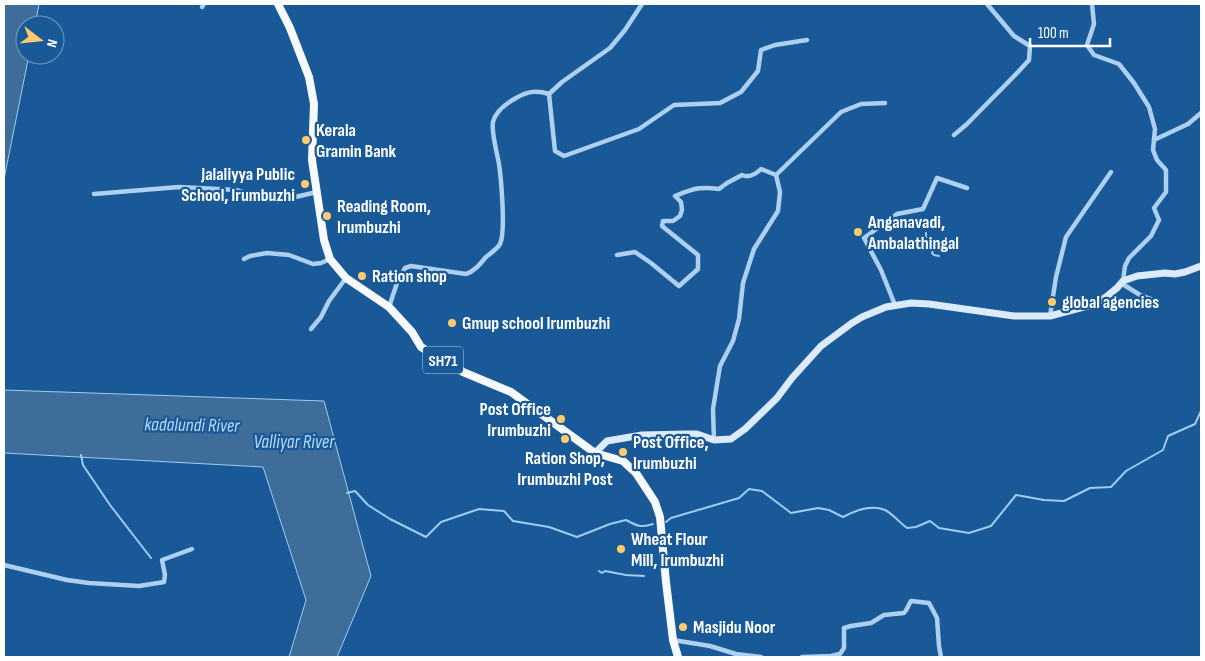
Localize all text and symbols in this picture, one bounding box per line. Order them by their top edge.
north arrow [15,15,65,65]
scale bar [1030,15,1110,47]
text: 100 m [1038,24,1069,43]
text: N [43,38,61,49]
place label: Kerala Gramin Bank [316,120,397,162]
marker: Kerala Gramin Bank [300,134,312,146]
place label: Jalaliyya Public School, Irumbuzhi [181,164,295,206]
marker: Jalaliyya Public School, Irumbuzhi [299,178,311,190]
place label: Reading Room, Irumbuzhi [337,196,431,238]
marker: Reading Room, Irumbuzhi [321,210,333,222]
place label: Anganavadi, Ambalathingal [867,212,959,254]
marker: Anganavadi, Ambalathingal [852,226,864,238]
place label: Ration shop [372,266,447,287]
marker: Ration shop [356,270,368,282]
place label: global agencies [1062,292,1159,313]
marker: global agencies [1046,296,1058,308]
place label: Gmup school Irumbuzhi [462,313,610,334]
marker: Gmup school Irumbuzhi [446,317,458,329]
road number: SH71 [423,346,463,374]
place label: Post Office Irumbuzhi [480,399,551,441]
water label: kadalundi River [144,413,240,438]
marker: Post Office Irumbuzhi [555,413,567,425]
water label: Valliyar River [253,431,335,454]
place label: Post Office, Irumbuzhi [633,432,709,474]
marker: Ration Shop, Irumbuzhi Post [559,433,571,445]
marker: Post Office, Irumbuzhi [617,446,629,458]
place label: Ration Shop, Irumbuzhi Post [517,448,613,490]
place label: Wheat Flour Mill, Irumbuzhi [631,529,724,571]
marker: Wheat Flour Mill, Irumbuzhi [615,543,627,555]
place label: Masjidu Noor [693,617,776,638]
marker: Masjidu Noor [677,621,689,633]

